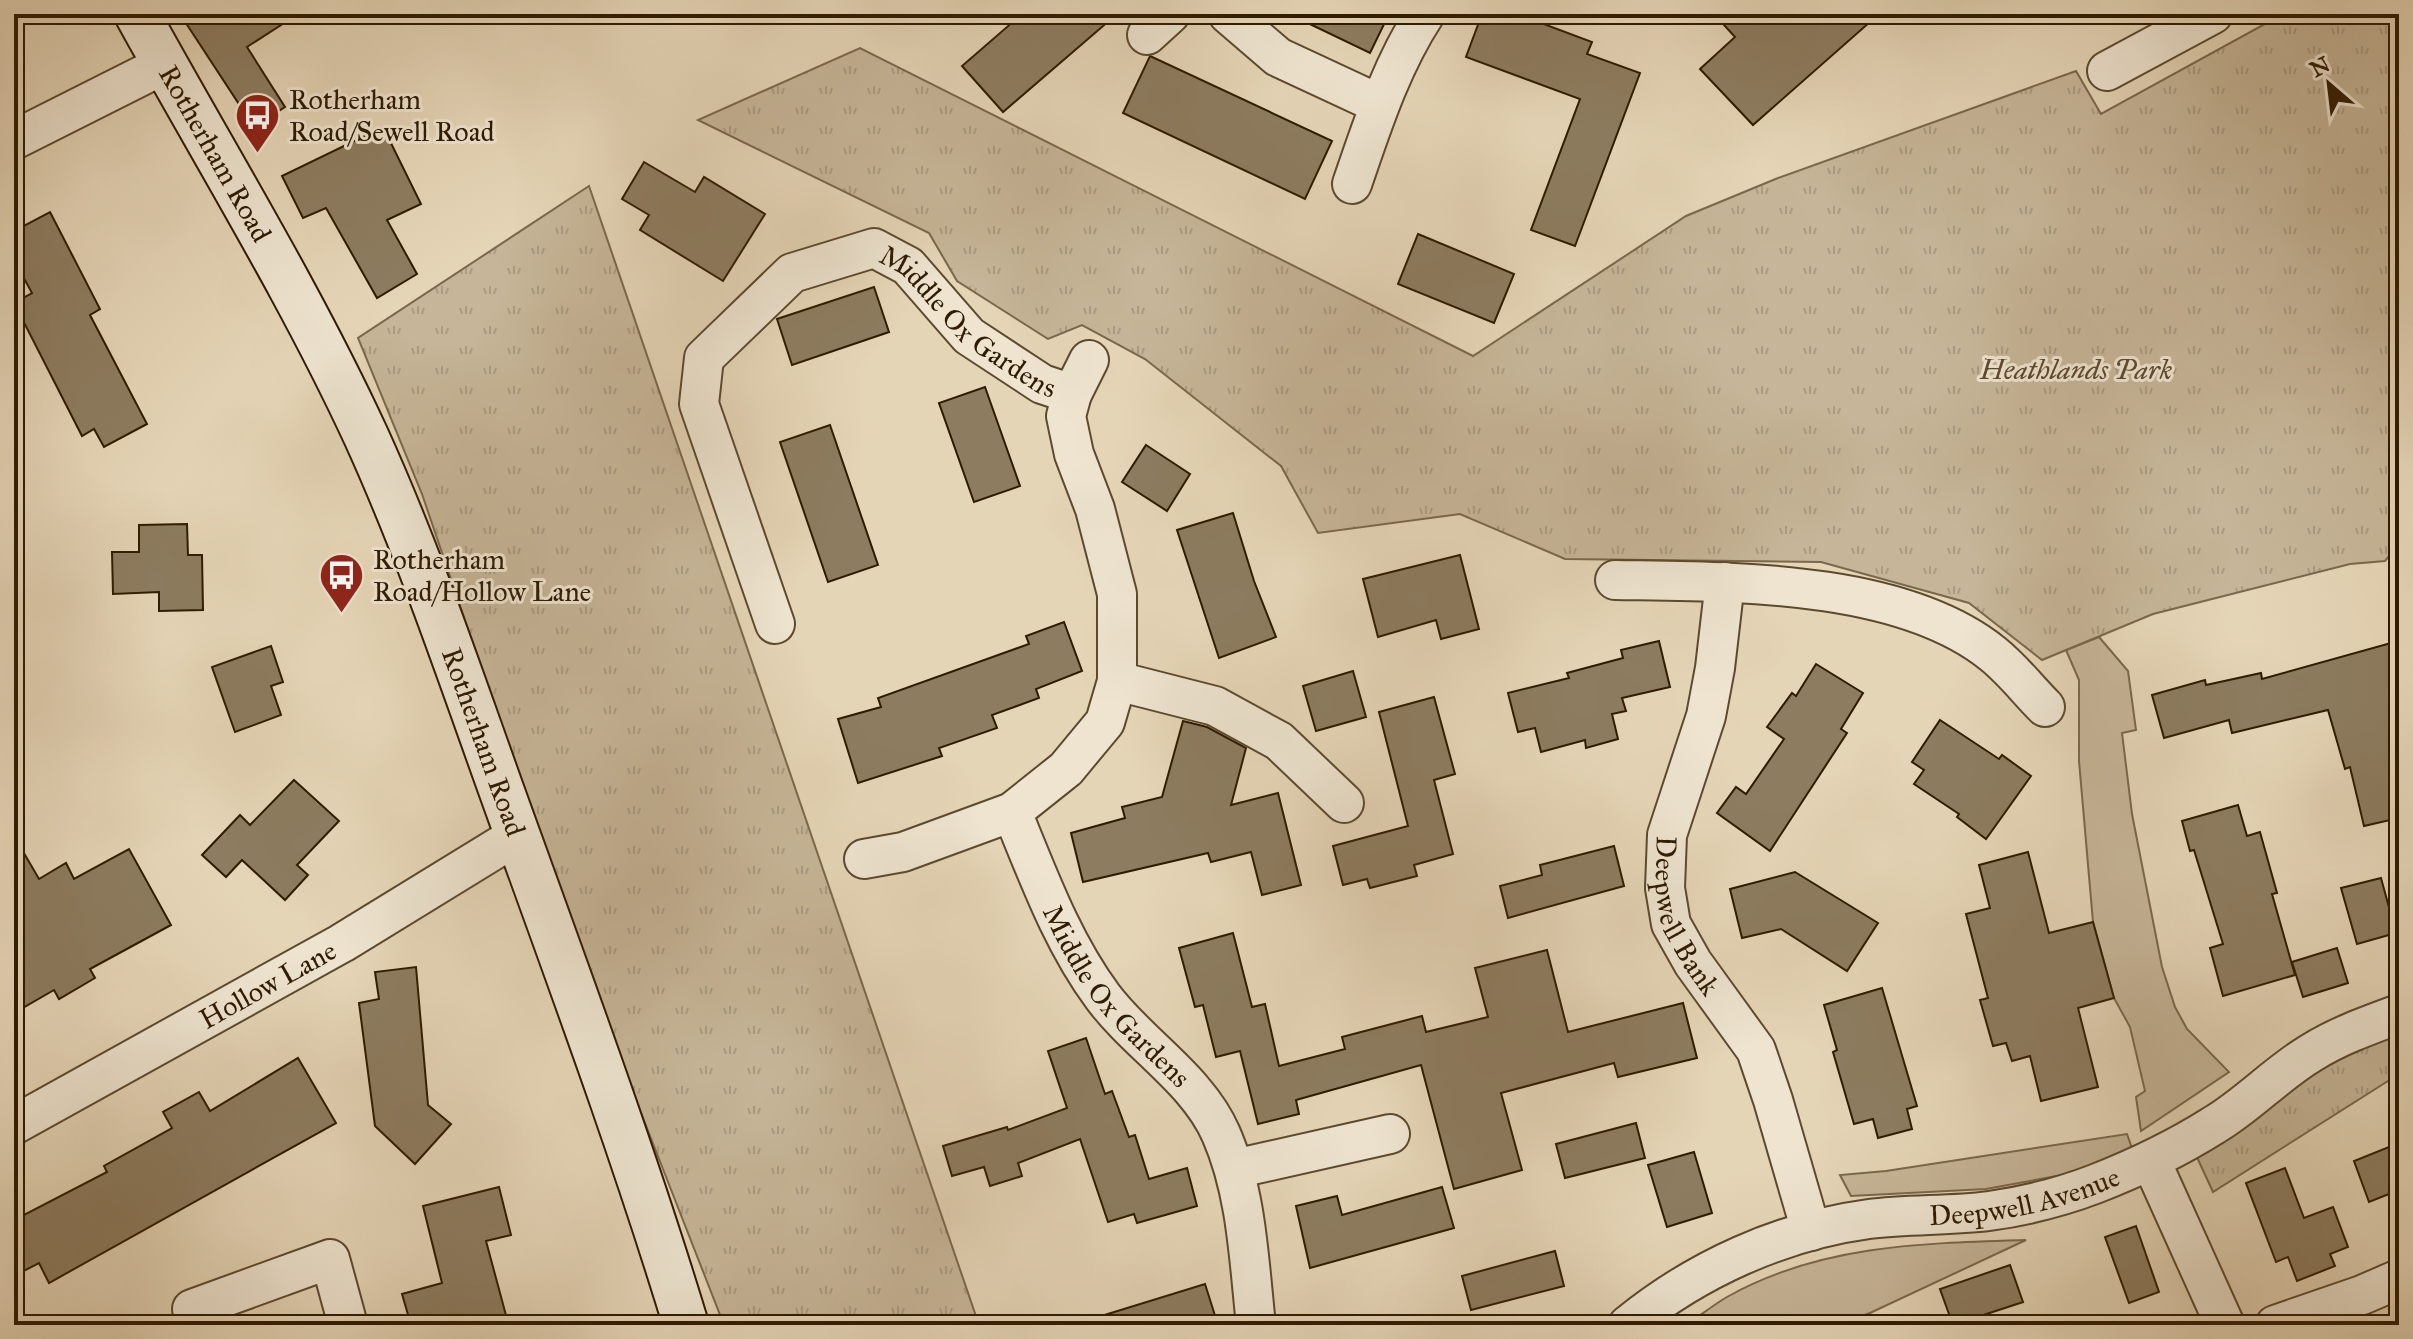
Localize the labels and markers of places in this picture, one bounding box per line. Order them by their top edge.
place label: Rotherham Road/Sewell Road [289,82,495,149]
bus stop icon: Rotherham Road/Sewell Road [234,91,282,154]
place label: Rotherham Road/Hollow Lane [373,542,591,609]
bus stop icon: Rotherham Road/Hollow Lane [318,551,366,614]

